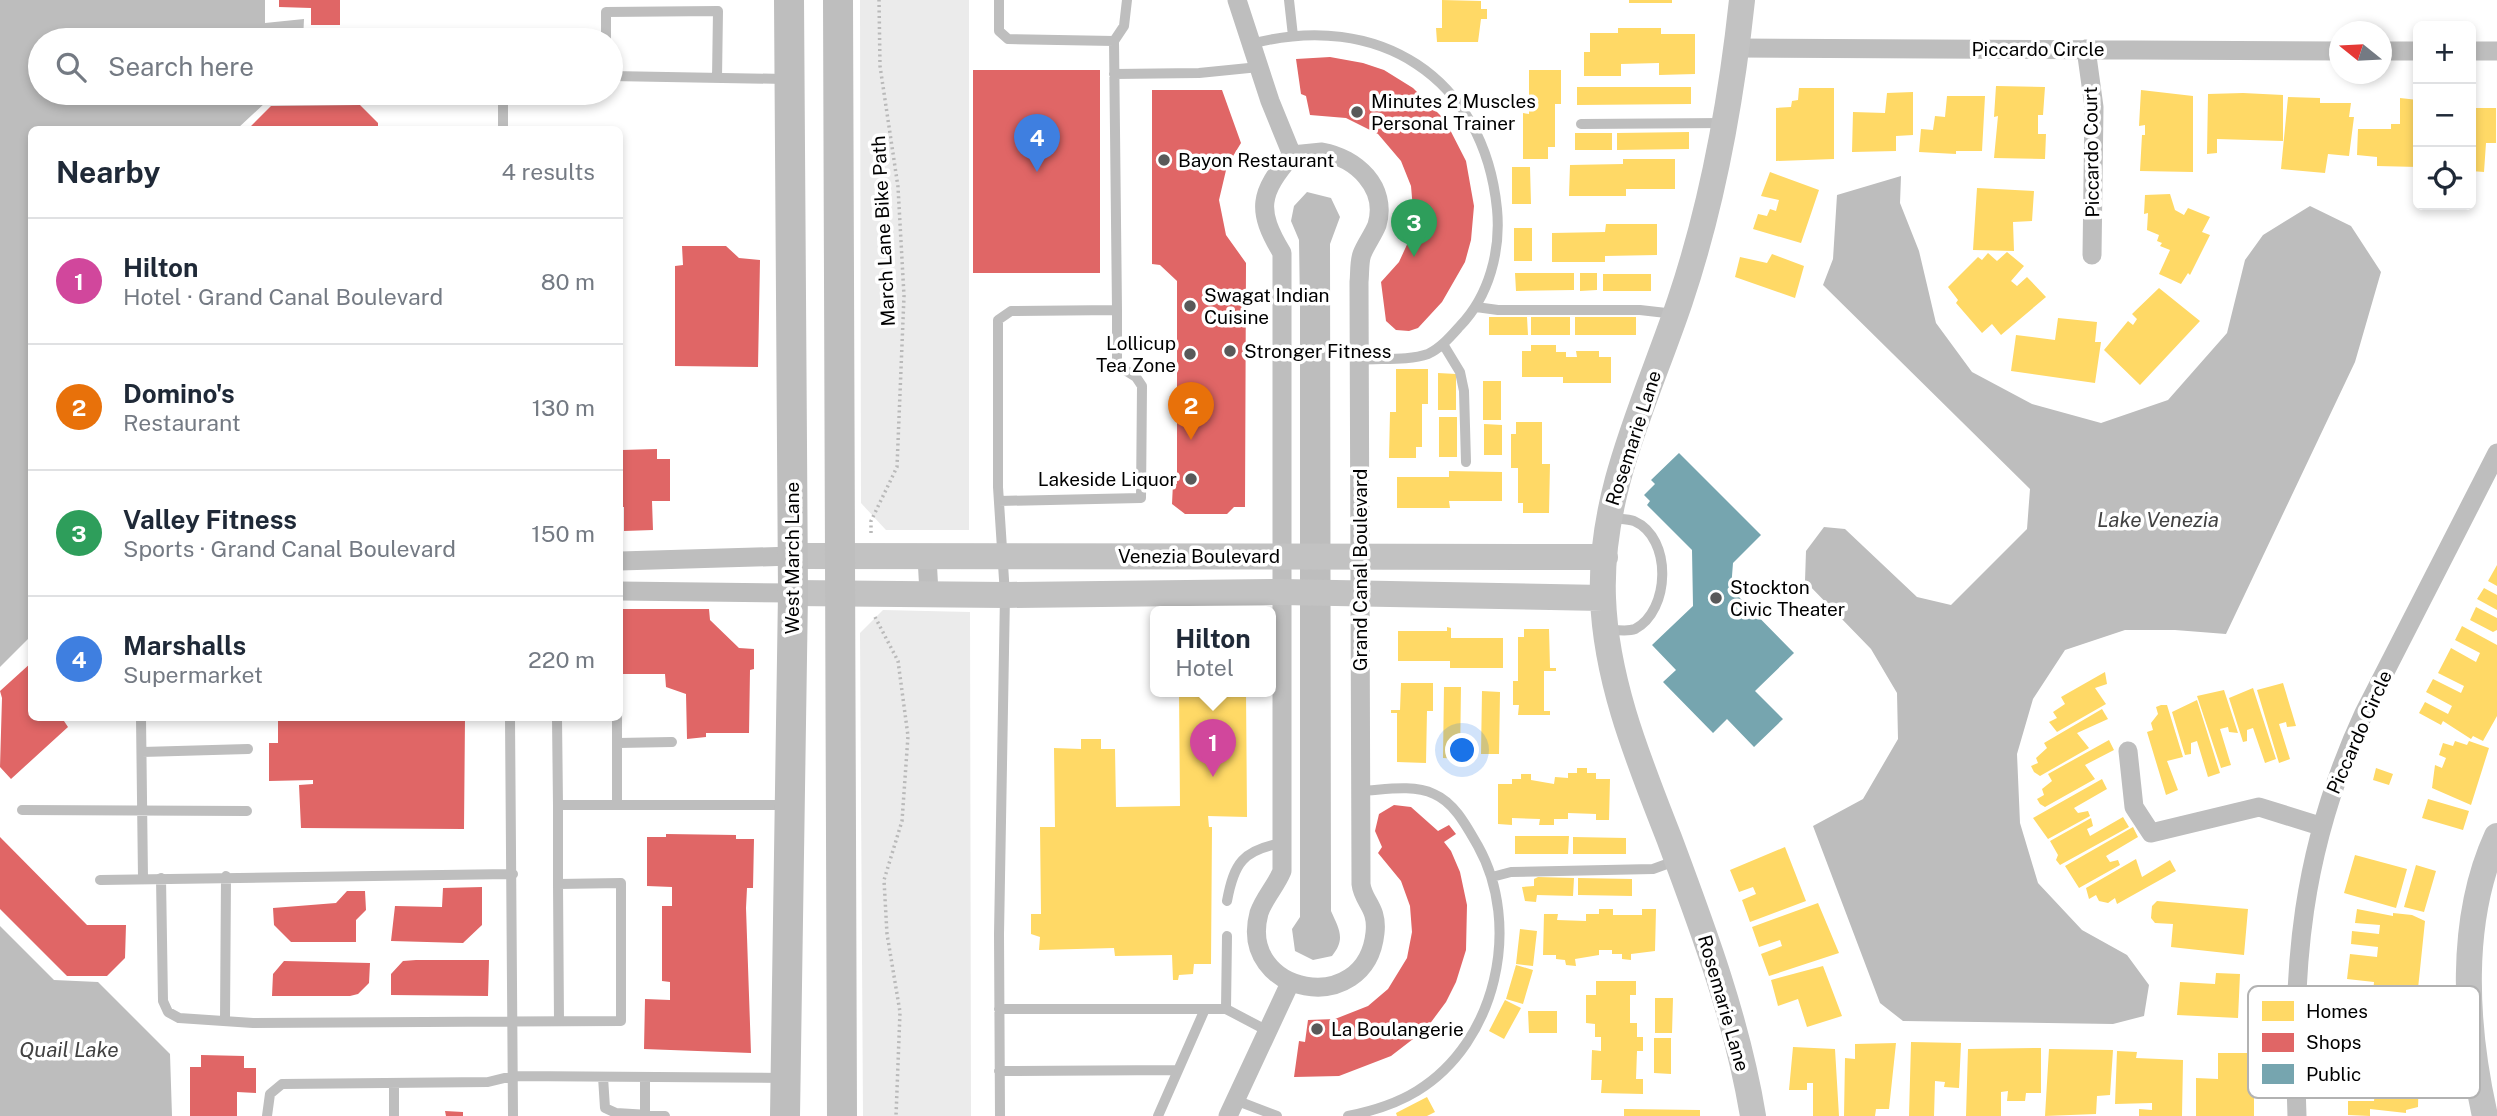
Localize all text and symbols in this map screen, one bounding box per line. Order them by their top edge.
north arrow [2329,21,2392,84]
map controls [2413,21,2476,210]
button: + [2413,21,2476,84]
search box [28,28,623,105]
street label: Piccardo Circle [1971,38,2105,60]
icon: search [52,48,90,86]
text: Search here [108,51,254,82]
button: − [2413,84,2476,147]
street label: Piccardo Court [2079,86,2103,218]
place label: Minutes 2 Muscles Personal Trainer [1371,90,1536,134]
marker: Minutes 2 Muscles Personal Trainer [1349,104,1365,120]
pin: 4 [1014,114,1060,172]
street label: March Lane Bike Path [867,135,899,327]
button: locate [2413,147,2476,210]
place label: Bayon Restaurant [1178,149,1334,171]
marker: Bayon Restaurant [1156,152,1172,168]
text: Nearby [56,154,160,190]
text: 4 results [501,158,595,185]
pin: 3 [1391,199,1437,257]
text: Hilton [123,252,198,283]
text: 1 [74,268,84,295]
text: 80 m [541,268,595,295]
text: Hotel · Grand Canal Boulevard [123,283,443,310]
place label: Swagat Indian Cuisine [1204,284,1330,328]
marker: Swagat Indian Cuisine [1182,298,1198,314]
place label: Lollicup Tea Zone [1096,332,1176,376]
place label: Stronger Fitness [1244,340,1391,362]
marker: Stronger Fitness [1222,343,1238,359]
marker: Lollicup Tea Zone [1182,346,1198,362]
street label: Rosemarie Lane [1601,368,1665,508]
text: Domino's [123,378,235,409]
pin: 2 [1168,382,1214,440]
text: 2 [72,394,86,421]
text: 130 m [532,394,595,421]
text: Restaurant [123,409,241,436]
place label: Lakeside Liquor [1038,468,1177,490]
street label: Grand Canal Boulevard [1349,469,1371,671]
marker: Lakeside Liquor [1183,471,1199,487]
street label: West March Lane [781,482,803,634]
text: Valley Fitness [123,504,297,535]
water label: Lake Venezia [2097,507,2219,532]
text: 3 [71,520,87,547]
text: 150 m [531,520,595,547]
text: Sports · Grand Canal Boulevard [123,535,456,562]
street label: Venezia Boulevard [1118,545,1280,567]
place label: Stockton Civic Theater [1730,576,1845,620]
marker: Stockton Civic Theater [1708,590,1724,606]
popup [1150,606,1276,697]
text: Hilton [1175,623,1251,654]
text: Marshalls [123,630,246,661]
text: 4 [71,646,87,673]
text: 220 m [528,646,595,673]
text: Hotel [1175,654,1234,681]
text: Supermarket [123,661,263,688]
street label: Piccardo Circle [2322,667,2396,797]
pin: 1 [1190,719,1236,777]
your location [1445,733,1479,767]
street label: Rosemarie Lane [1694,932,1754,1074]
legend [2248,986,2480,1098]
text: Homes [2306,1000,2368,1022]
place label: La Boulangerie [1331,1018,1464,1040]
marker: La Boulangerie [1309,1021,1325,1037]
text: Shops [2306,1031,2361,1053]
water label: Quail Lake [19,1037,119,1062]
text: Public [2306,1063,2361,1085]

